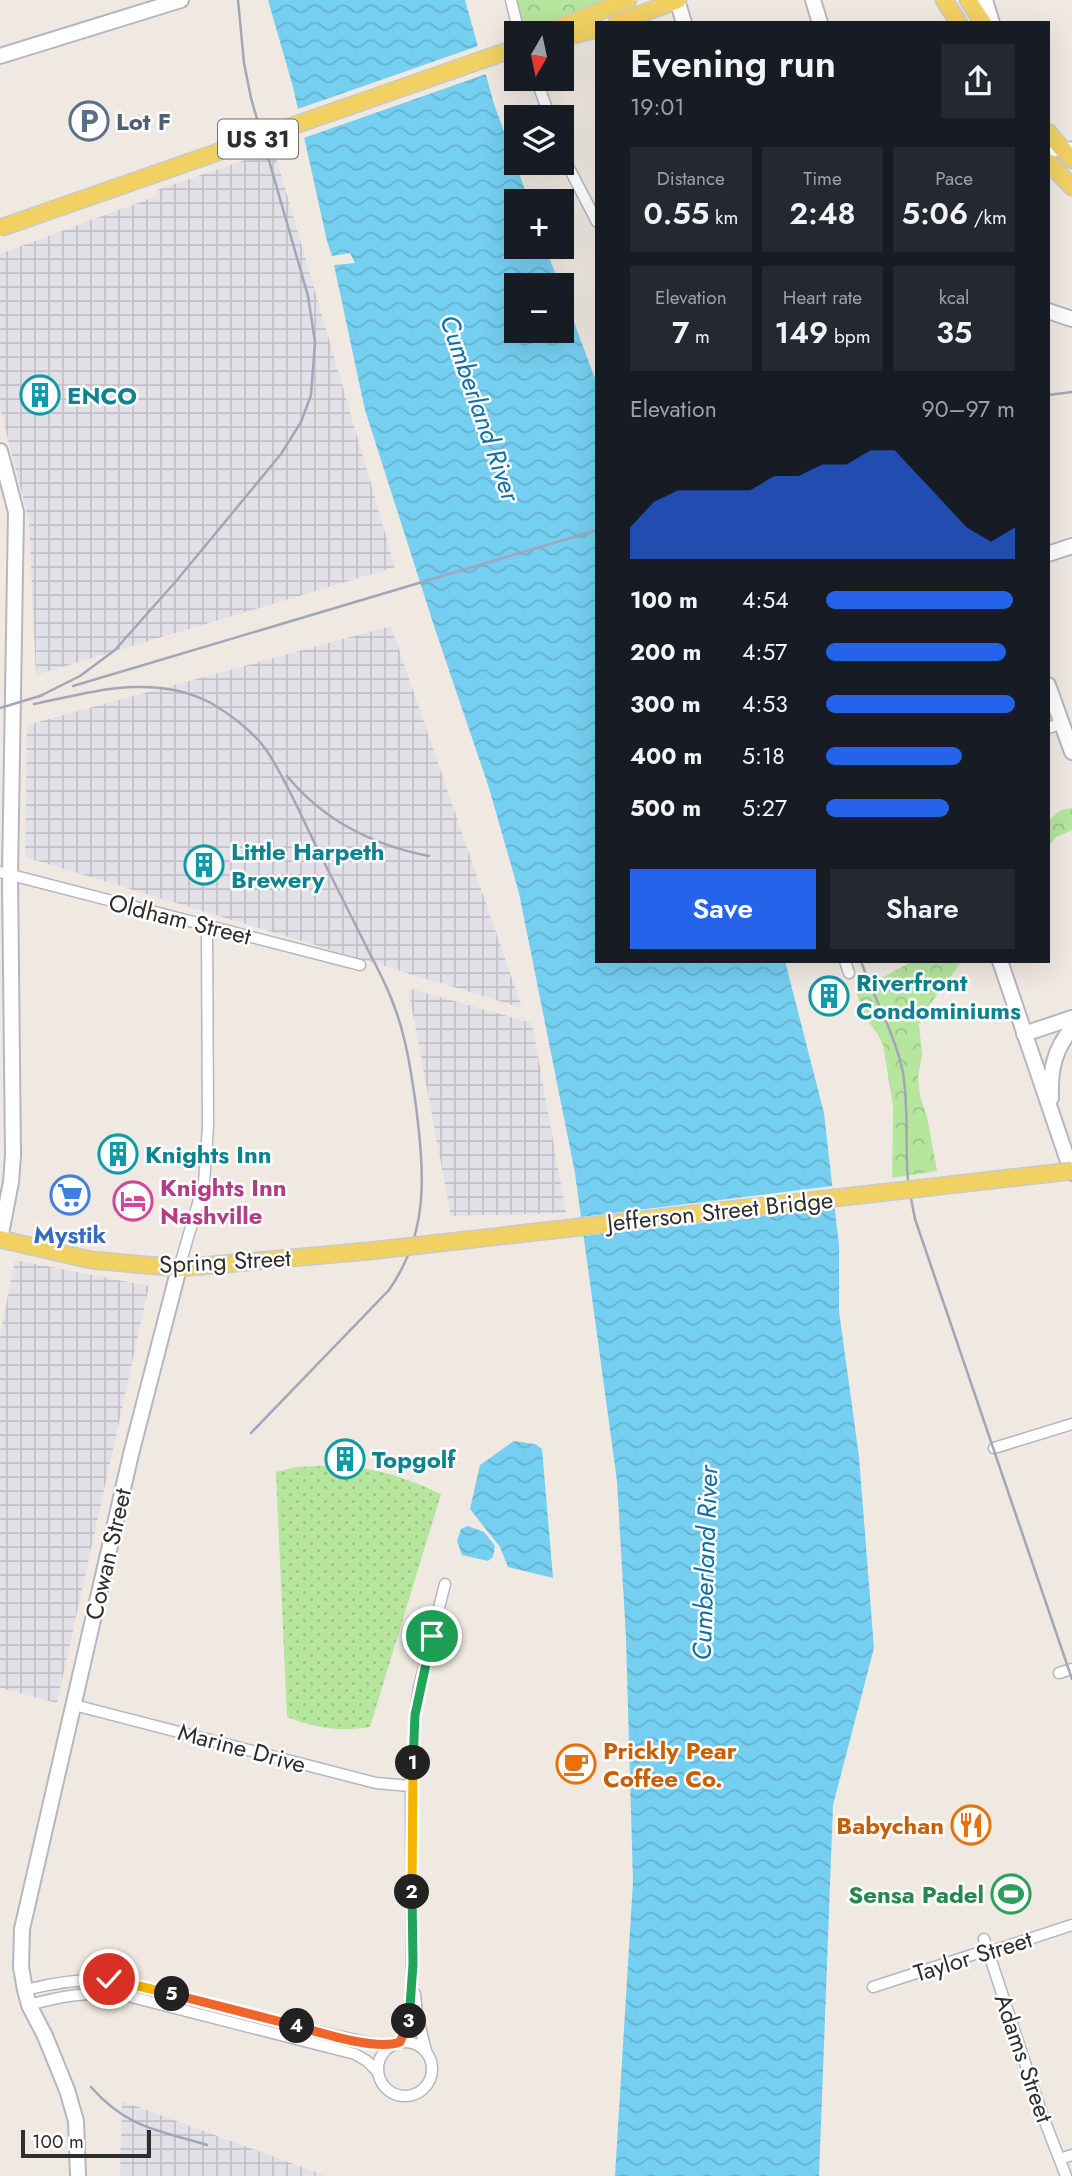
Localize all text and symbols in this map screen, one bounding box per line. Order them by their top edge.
north arrow [504,21,574,91]
map controls [504,21,574,343]
text: Evening run [630,36,836,91]
button: share [941,44,1015,118]
text: 19:01 [630,90,685,124]
parking icon: Lot F [68,100,110,142]
place label: Lot F [116,104,171,139]
button: layers [504,105,574,175]
road number: US 31 [218,120,298,158]
text: Distance [657,165,725,192]
text: Time [803,165,842,192]
text: Pace [935,165,973,192]
button: + [504,189,574,259]
text: 0.55 [643,192,709,235]
text: 2:48 [789,192,856,235]
text: 5:06 [902,192,968,235]
text: km [709,204,738,231]
text: /km [968,204,1007,231]
button: − [504,273,574,343]
text: Elevation [655,284,727,311]
text: Heart rate [783,284,862,311]
text: kcal [939,284,969,311]
water label: Cumberland River [430,310,530,508]
text: 7 [672,311,689,354]
text: 149 [775,311,828,354]
text: 35 [936,311,972,354]
text: m [689,323,710,350]
text: bpm [828,323,870,350]
building icon: ENCO [19,374,61,416]
place label: ENCO [67,378,137,413]
text: Elevation [630,392,717,426]
text: 90–97 m [921,392,1015,426]
text: 100 m [630,583,698,617]
text: 4:54 [742,583,789,617]
text: 200 m [630,635,701,669]
text: 4:57 [742,635,787,669]
text: 300 m [630,687,701,721]
text: 4:53 [742,687,788,721]
text: 400 m [630,739,702,773]
text: 5:18 [742,739,785,773]
text: 500 m [630,791,701,825]
text: 5:27 [742,791,787,825]
place label: Little Harpeth Brewery [231,834,385,897]
building icon: Little Harpeth Brewery [183,844,225,886]
button: Save [630,869,816,949]
button: Share [830,869,1015,949]
street label: Oldham Street [105,884,255,954]
place label: Riverfront Condominiums [856,965,1021,1028]
building icon: Riverfront Condominiums [808,975,850,1017]
building icon: Knights Inn [97,1133,139,1175]
place label: Knights Inn [145,1137,272,1172]
place label: Knights Inn Nashville [160,1170,287,1233]
supermarket icon: Mystik [49,1174,91,1216]
hotel icon: Knights Inn Nashville [112,1180,154,1222]
street label: Jefferson Street Bridge [602,1182,835,1241]
place label: Mystik [34,1217,107,1252]
street label: Spring Street [158,1240,292,1282]
building icon: Topgolf [324,1438,366,1480]
place label: Topgolf [372,1442,457,1477]
water label: Cumberland River [683,1464,727,1661]
street label: Cowan Street [76,1484,140,1623]
pin [402,1606,462,1666]
icon: arrive [413,1617,451,1655]
street label: Marine Drive [174,1714,310,1782]
place label: Prickly Pear Coffee Co. [603,1733,737,1796]
cafe icon: Prickly Pear Coffee Co. [555,1743,597,1785]
pin: 1 [396,1746,430,1780]
text: 1 [408,1749,417,1776]
restaurant icon: Babychan [950,1804,992,1846]
place label: Babychan [836,1808,944,1843]
sports icon: Sensa Padel [990,1873,1032,1915]
pin: 2 [394,1874,430,1910]
place label: Sensa Padel [848,1877,984,1912]
text: 2 [405,1878,418,1905]
street label: Taylor Street [910,1921,1037,1991]
pin [79,1949,139,2009]
icon: check [90,1960,128,1998]
pin: 5 [154,1976,190,2011]
text: 5 [165,1980,178,2007]
street label: Adams Street [986,1989,1062,2127]
pin: 3 [392,2004,426,2038]
text: 3 [403,2007,414,2034]
pin: 4 [280,2008,314,2044]
text: 4 [290,2012,303,2039]
scale bar [21,2127,150,2159]
text: 100 m [32,2128,84,2155]

